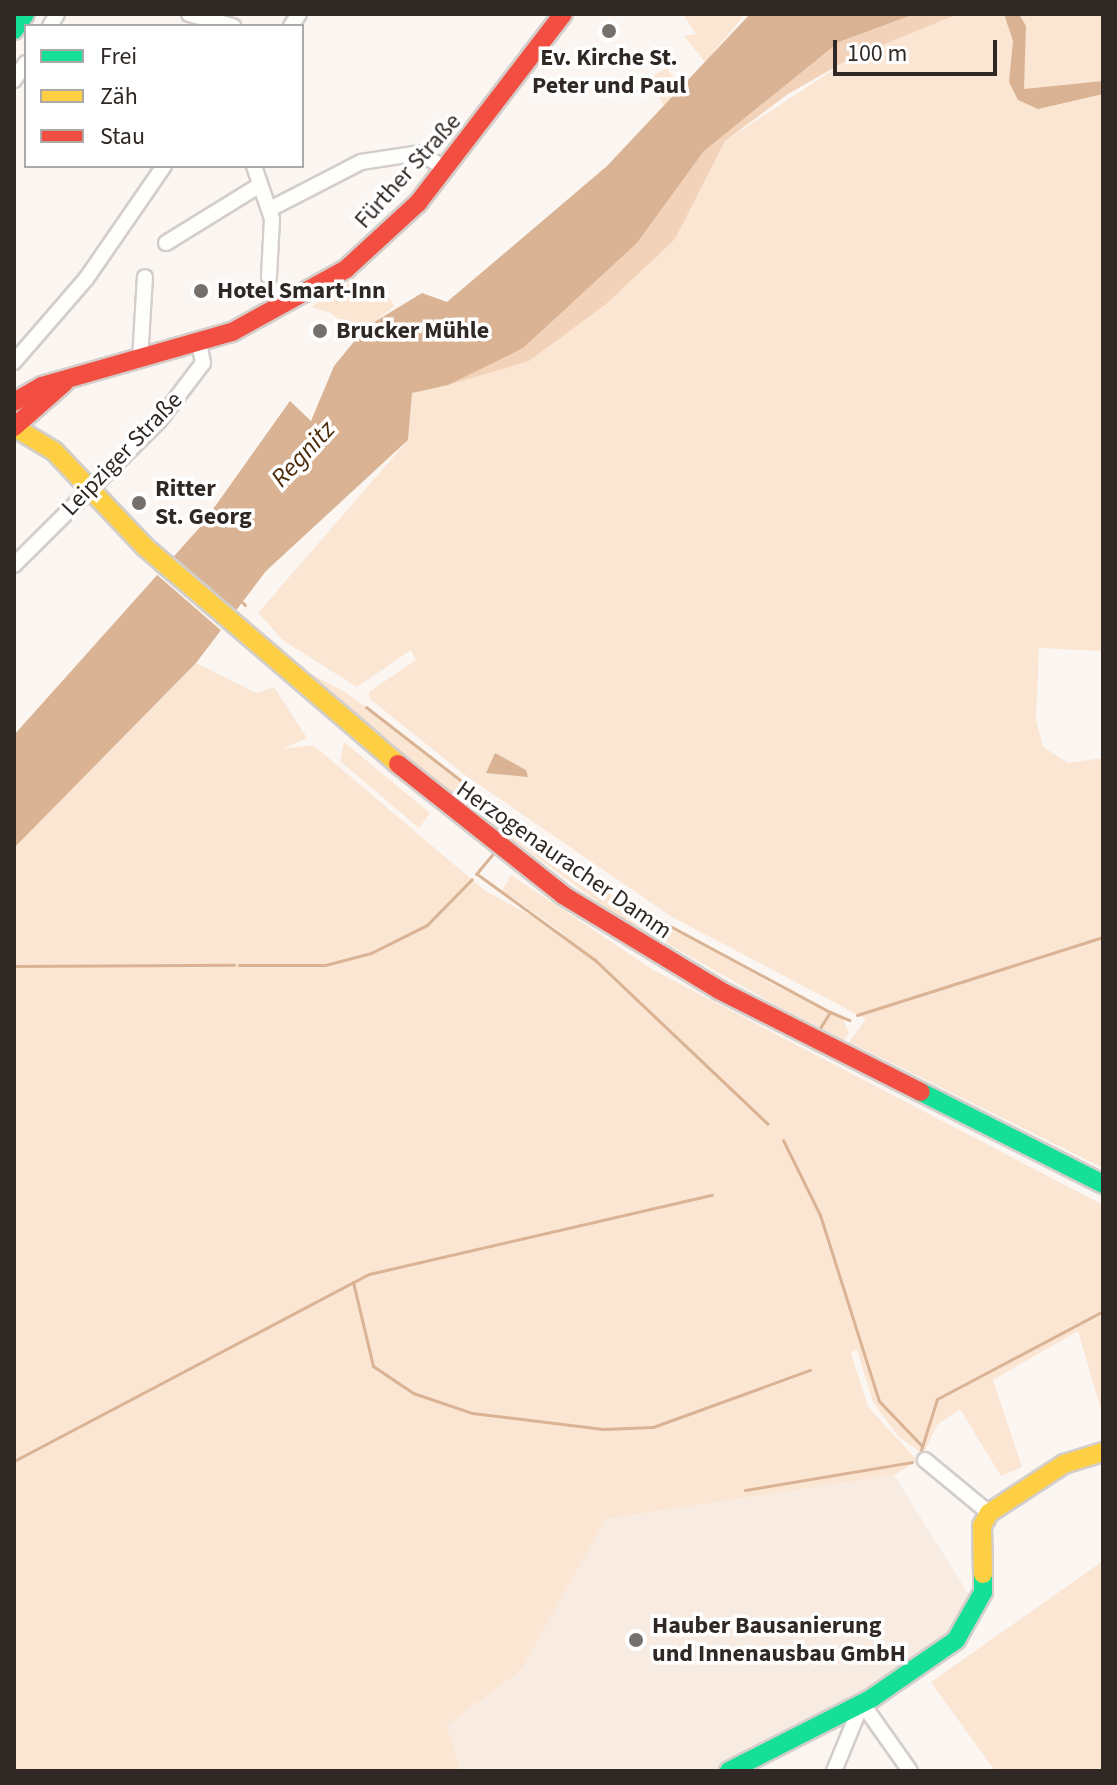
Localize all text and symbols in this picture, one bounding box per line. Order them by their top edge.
marker: Ev. Kirche St. Peter und Paul [600,22,618,40]
legend [24,24,304,168]
scale bar [837,24,1001,74]
text: 100 m [847,36,907,71]
text: Frei [100,39,137,74]
place label: Ev. Kirche St. Peter und Paul [532,44,686,100]
text: Zäh [100,79,138,114]
street label: Fürther Straße [349,107,467,235]
text: Stau [100,119,145,154]
place label: Hotel Smart-Inn [217,277,386,305]
marker: Hotel Smart-Inn [192,282,210,300]
place label: Brucker Mühle [336,317,489,345]
marker: Brucker Mühle [311,322,329,340]
street label: Leipziger Straße [56,386,188,522]
water label: Regnitz [265,414,341,494]
place label: Ritter St. Georg [155,475,252,531]
marker: Ritter St. Georg [130,494,148,512]
street label: Herzogenauracher Damm [451,775,677,945]
place label: Hauber Bausanierung und Innenausbau GmbH [652,1612,906,1668]
marker: Hauber Bausanierung und Innenausbau GmbH [627,1631,645,1649]

